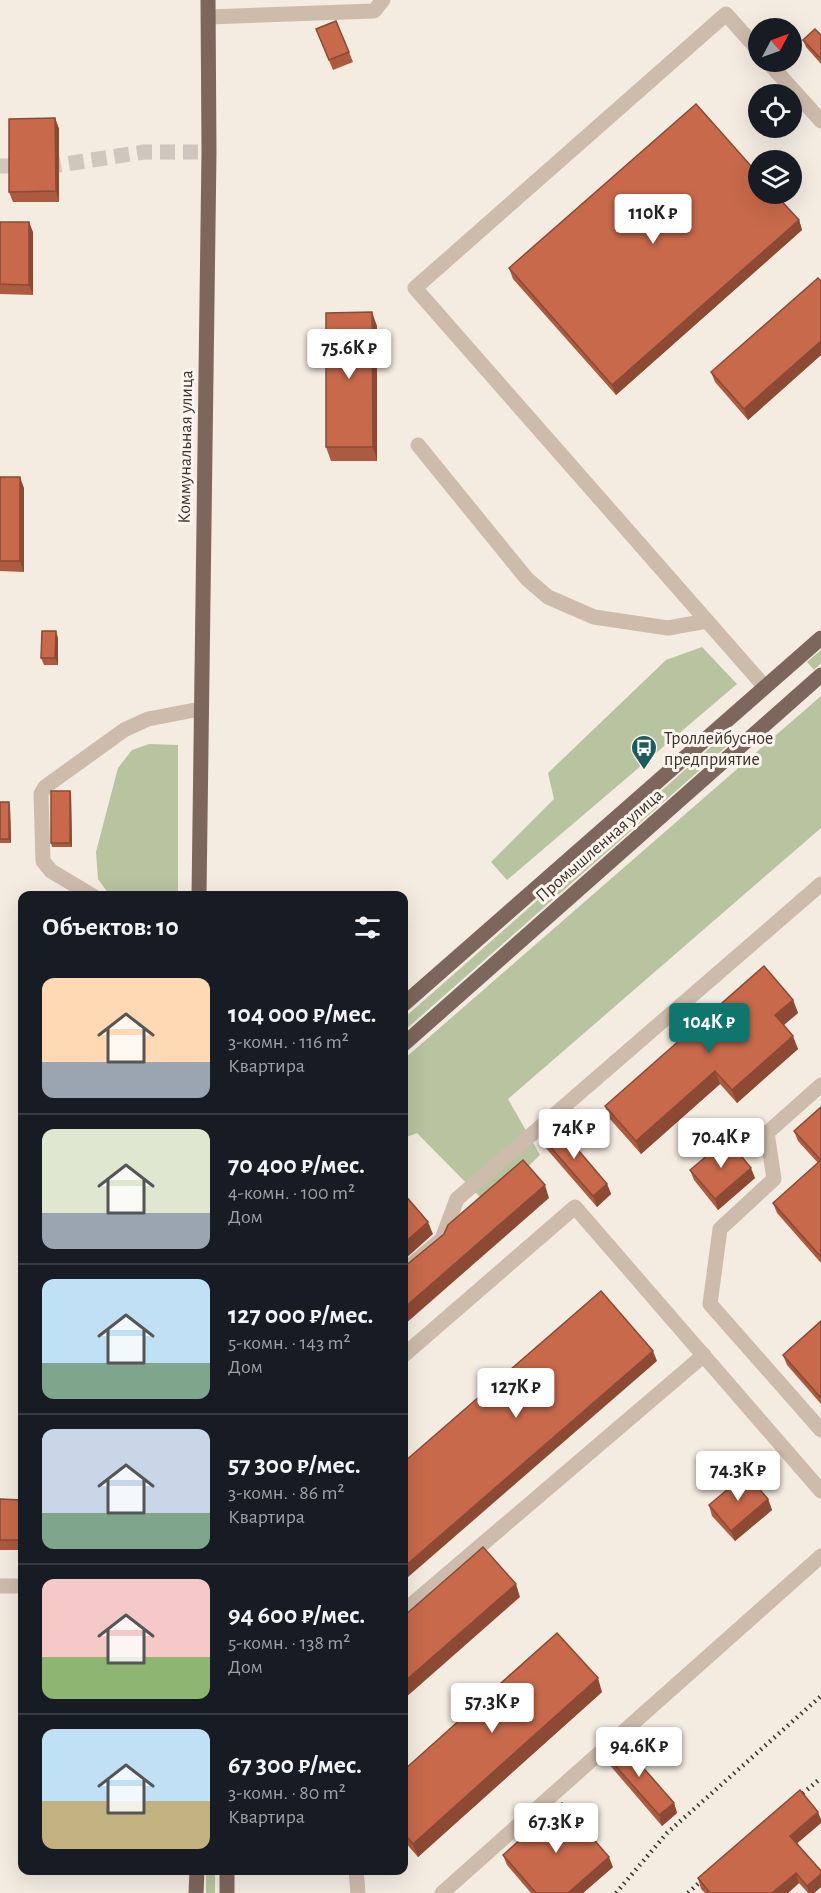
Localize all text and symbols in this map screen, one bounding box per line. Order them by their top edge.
north arrow [748,18,802,72]
map controls [748,18,802,204]
button: locate [748,84,802,138]
button: layers [748,150,802,204]
pin: 110K ₽ [604,194,702,245]
text: 110K ₽ [629,203,677,223]
pin: 75.6K ₽ [294,329,404,380]
text: 75.6K ₽ [321,338,377,358]
street label: Коммунальная улица [176,370,196,524]
place label: Троллейбусное предприятие [664,729,773,769]
bus stop icon: Троллейбусное предприятие [629,733,659,771]
street label: Промышленная улица [533,786,667,906]
icon: filters [351,911,384,944]
text: Объектов: 10 [42,914,179,940]
text: 104 000 ₽/мес. [228,1001,377,1027]
icon: home [90,1002,162,1074]
pin: 104K ₽ [660,1003,758,1054]
text: 104K ₽ [683,1012,735,1032]
text: 3-комн. · 116 m² [228,1032,349,1052]
text: Квартира [228,1056,305,1076]
pin: 74K ₽ [532,1109,616,1160]
text: 74K ₽ [553,1118,595,1138]
pin: 70.4K ₽ [666,1118,776,1169]
text: 70.4K ₽ [692,1127,750,1147]
text: 70 400 ₽/мес. [228,1152,365,1178]
icon: home [90,1153,162,1225]
text: 4-комн. · 100 m² [228,1183,355,1203]
text: Дом [228,1207,263,1227]
text: 127 000 ₽/мес. [228,1302,373,1328]
icon: home [90,1303,162,1375]
text: 5-комн. · 143 m² [228,1333,350,1353]
text: Дом [228,1357,263,1377]
pin: 127K ₽ [467,1368,565,1419]
text: 127K ₽ [491,1377,541,1397]
pin: 74.3K ₽ [683,1451,793,1502]
text: 57 300 ₽/мес. [228,1452,361,1478]
icon: home [90,1453,162,1525]
text: 74.3K ₽ [710,1460,766,1480]
text: 3-комн. · 86 m² [228,1483,344,1503]
text: Квартира [228,1507,305,1527]
text: 94 600 ₽/мес. [228,1602,365,1628]
icon: home [90,1603,162,1675]
text: 5-комн. · 138 m² [228,1633,350,1653]
text: Дом [228,1657,263,1677]
pin: 57.3K ₽ [437,1683,547,1734]
text: 57.3K ₽ [465,1692,519,1712]
pin: 94.6K ₽ [584,1727,694,1778]
text: 94.6K ₽ [610,1736,668,1756]
text: 67 300 ₽/мес. [228,1752,362,1778]
icon: home [90,1753,162,1825]
text: 3-комн. · 80 m² [228,1783,346,1803]
pin: 67.3K ₽ [501,1803,611,1854]
text: Квартира [228,1807,305,1827]
text: 67.3K ₽ [528,1812,584,1832]

